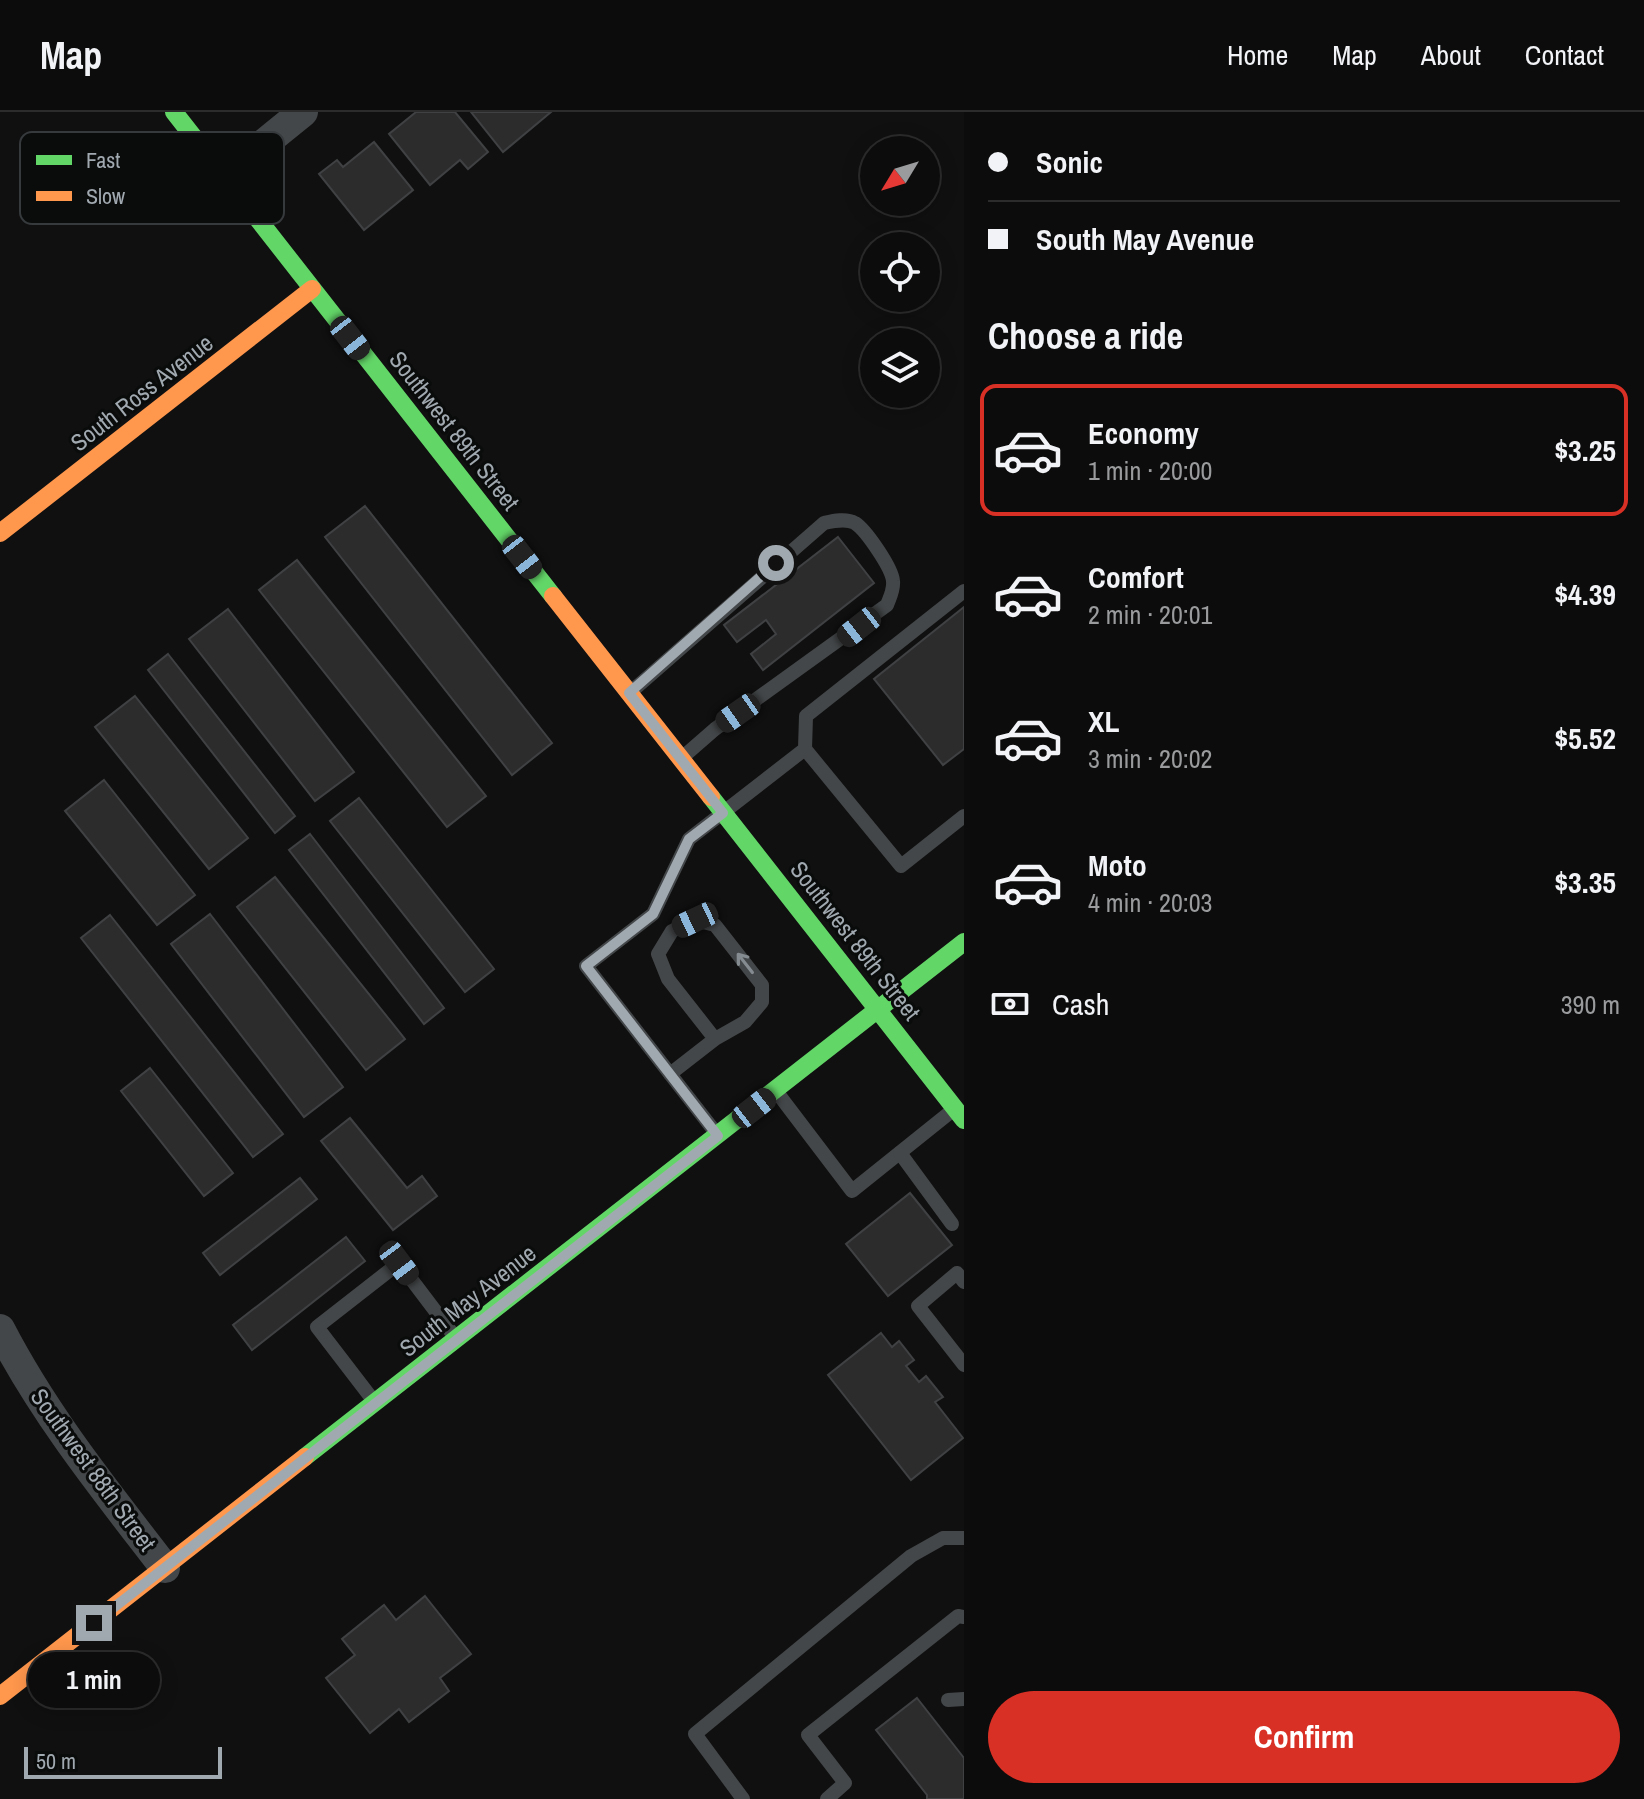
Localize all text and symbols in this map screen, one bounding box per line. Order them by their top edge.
text: Map [40,30,102,81]
text: Home [1227,36,1288,74]
text: Map [1332,36,1377,74]
text: About [1421,36,1481,74]
text: Contact [1525,36,1604,74]
legend [20,132,284,224]
north arrow [860,136,940,216]
map controls [860,136,940,408]
text: Sonic [1036,142,1103,182]
text: Fast [86,145,120,175]
text: Slow [86,181,125,211]
text: South May Avenue [1036,219,1254,259]
button: locate [860,232,940,312]
car [326,312,374,364]
text: Choose a ride [988,312,1183,360]
street label: South Ross Avenue [64,326,219,458]
button: layers [860,328,940,408]
street label: Southwest 89th Street [383,344,527,517]
text: Economy [1088,413,1199,453]
icon: car [992,414,1064,486]
text: $3.25 [1554,430,1616,470]
text: 1 min · 20:00 [1088,453,1212,488]
car [498,531,546,583]
route start [758,545,794,581]
text: Comfort [1088,557,1184,597]
icon: car [992,558,1064,630]
text: $4.39 [1554,574,1616,614]
text: 2 min · 20:01 [1088,597,1212,632]
car [833,603,885,651]
car [711,689,765,737]
text: XL [1088,701,1119,741]
icon: car [992,702,1064,774]
text: $5.52 [1554,718,1616,758]
text: 3 min · 20:02 [1088,741,1212,776]
text: Moto [1088,845,1147,885]
icon: car [992,846,1064,918]
street label: Southwest 89th Street [784,854,928,1027]
text: $3.35 [1554,862,1616,902]
text: 4 min · 20:03 [1088,885,1212,920]
car [668,899,722,941]
one-way arrow [736,953,754,974]
icon: cash [988,982,1032,1026]
text: Cash [1052,984,1109,1024]
text: 390 m [1561,987,1620,1022]
car [728,1084,780,1132]
car [375,1237,423,1289]
street label: South May Avenue [393,1237,542,1364]
street label: Southwest 88th Street [24,1382,164,1558]
route end [76,1605,112,1641]
callout: 1 min [28,1651,160,1707]
text: 1 min [66,1662,122,1697]
button: Confirm [988,1691,1620,1783]
scale bar [24,1743,222,1779]
text: 50 m [36,1746,76,1776]

